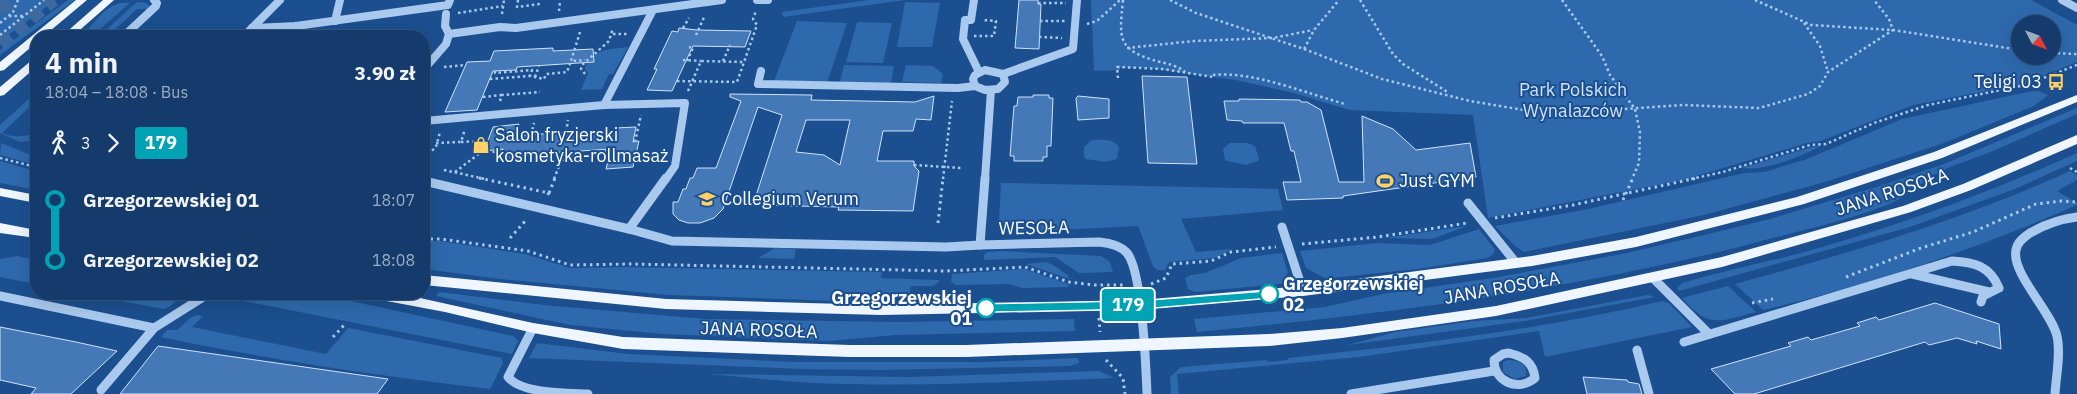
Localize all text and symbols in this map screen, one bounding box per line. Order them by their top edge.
north arrow [2011,15,2061,65]
map controls [2011,15,2061,65]
text: 4 min [45,44,118,81]
text: 3.90 zł [355,61,415,85]
place label: Teligi 03 [1974,70,2042,93]
bus stop icon: Teligi 03 [2046,72,2066,92]
park label: Park Polskich Wynalazców [1519,78,1627,122]
text: 18:04 – 18:08 · Bus [45,82,188,102]
place label: Salon fryzjerski kosmetyka-rollmasaż [495,123,668,167]
icon: walk [45,129,73,157]
icon: forward [99,129,127,157]
text: 179 [145,131,177,154]
text: 3 [81,133,91,153]
shop icon: Salon fryzjerski kosmetyka-rollmasaż [471,135,491,155]
street label: JANA ROSOŁA [1832,162,1952,221]
place label: Just GYM [1399,169,1475,192]
sports icon: Just GYM [1375,171,1395,191]
place label: Collegium Verum [721,187,859,210]
text: Grzegorzewskiej 01 [83,188,259,212]
school or university icon: Collegium Verum [697,189,717,209]
text: 18:07 [372,190,415,210]
street label: WESOŁA [998,215,1070,240]
text: Grzegorzewskiej 02 [83,248,259,272]
text: 18:08 [372,250,415,270]
street label: JANA ROSOŁA [1442,266,1562,309]
place label: Grzegorzewskiej 02 [1283,272,1424,316]
marker: Grzegorzewskiej 02 [1259,284,1279,304]
place label: Grzegorzewskiej 01 [831,286,972,330]
line badge: 179 [1099,289,1157,321]
text: 179 [1112,293,1144,316]
marker: Grzegorzewskiej 01 [976,298,996,318]
street label: JANA ROSOŁA [700,316,819,343]

